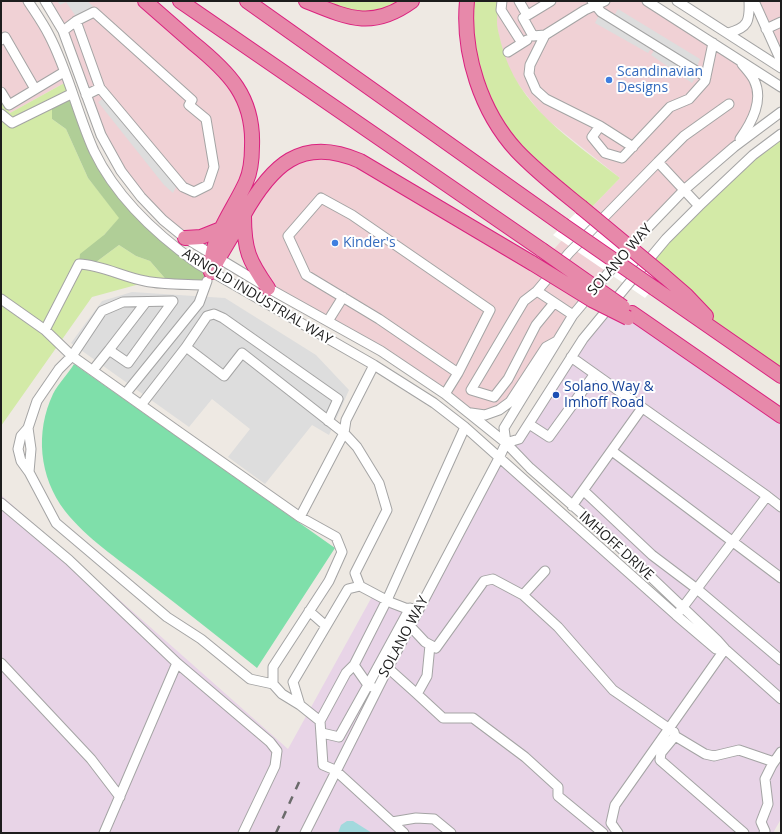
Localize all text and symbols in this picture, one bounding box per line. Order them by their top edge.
place label: Scandinavian Designs [617,64,703,96]
marker: Scandinavian Designs [604,75,614,85]
street label: SOLANO WAY [584,221,656,299]
place label: Kinder's [343,235,396,251]
marker: Kinder's [330,238,340,248]
street label: ARNOLD INDUSTRIAL WAY [179,245,335,349]
place label: Solano Way & Imhoff Road [564,379,654,412]
marker: Solano Way & Imhoff Road [551,390,561,400]
street label: IMHOFF DRIVE [575,508,657,584]
street label: SOLANO WAY [376,594,432,680]

